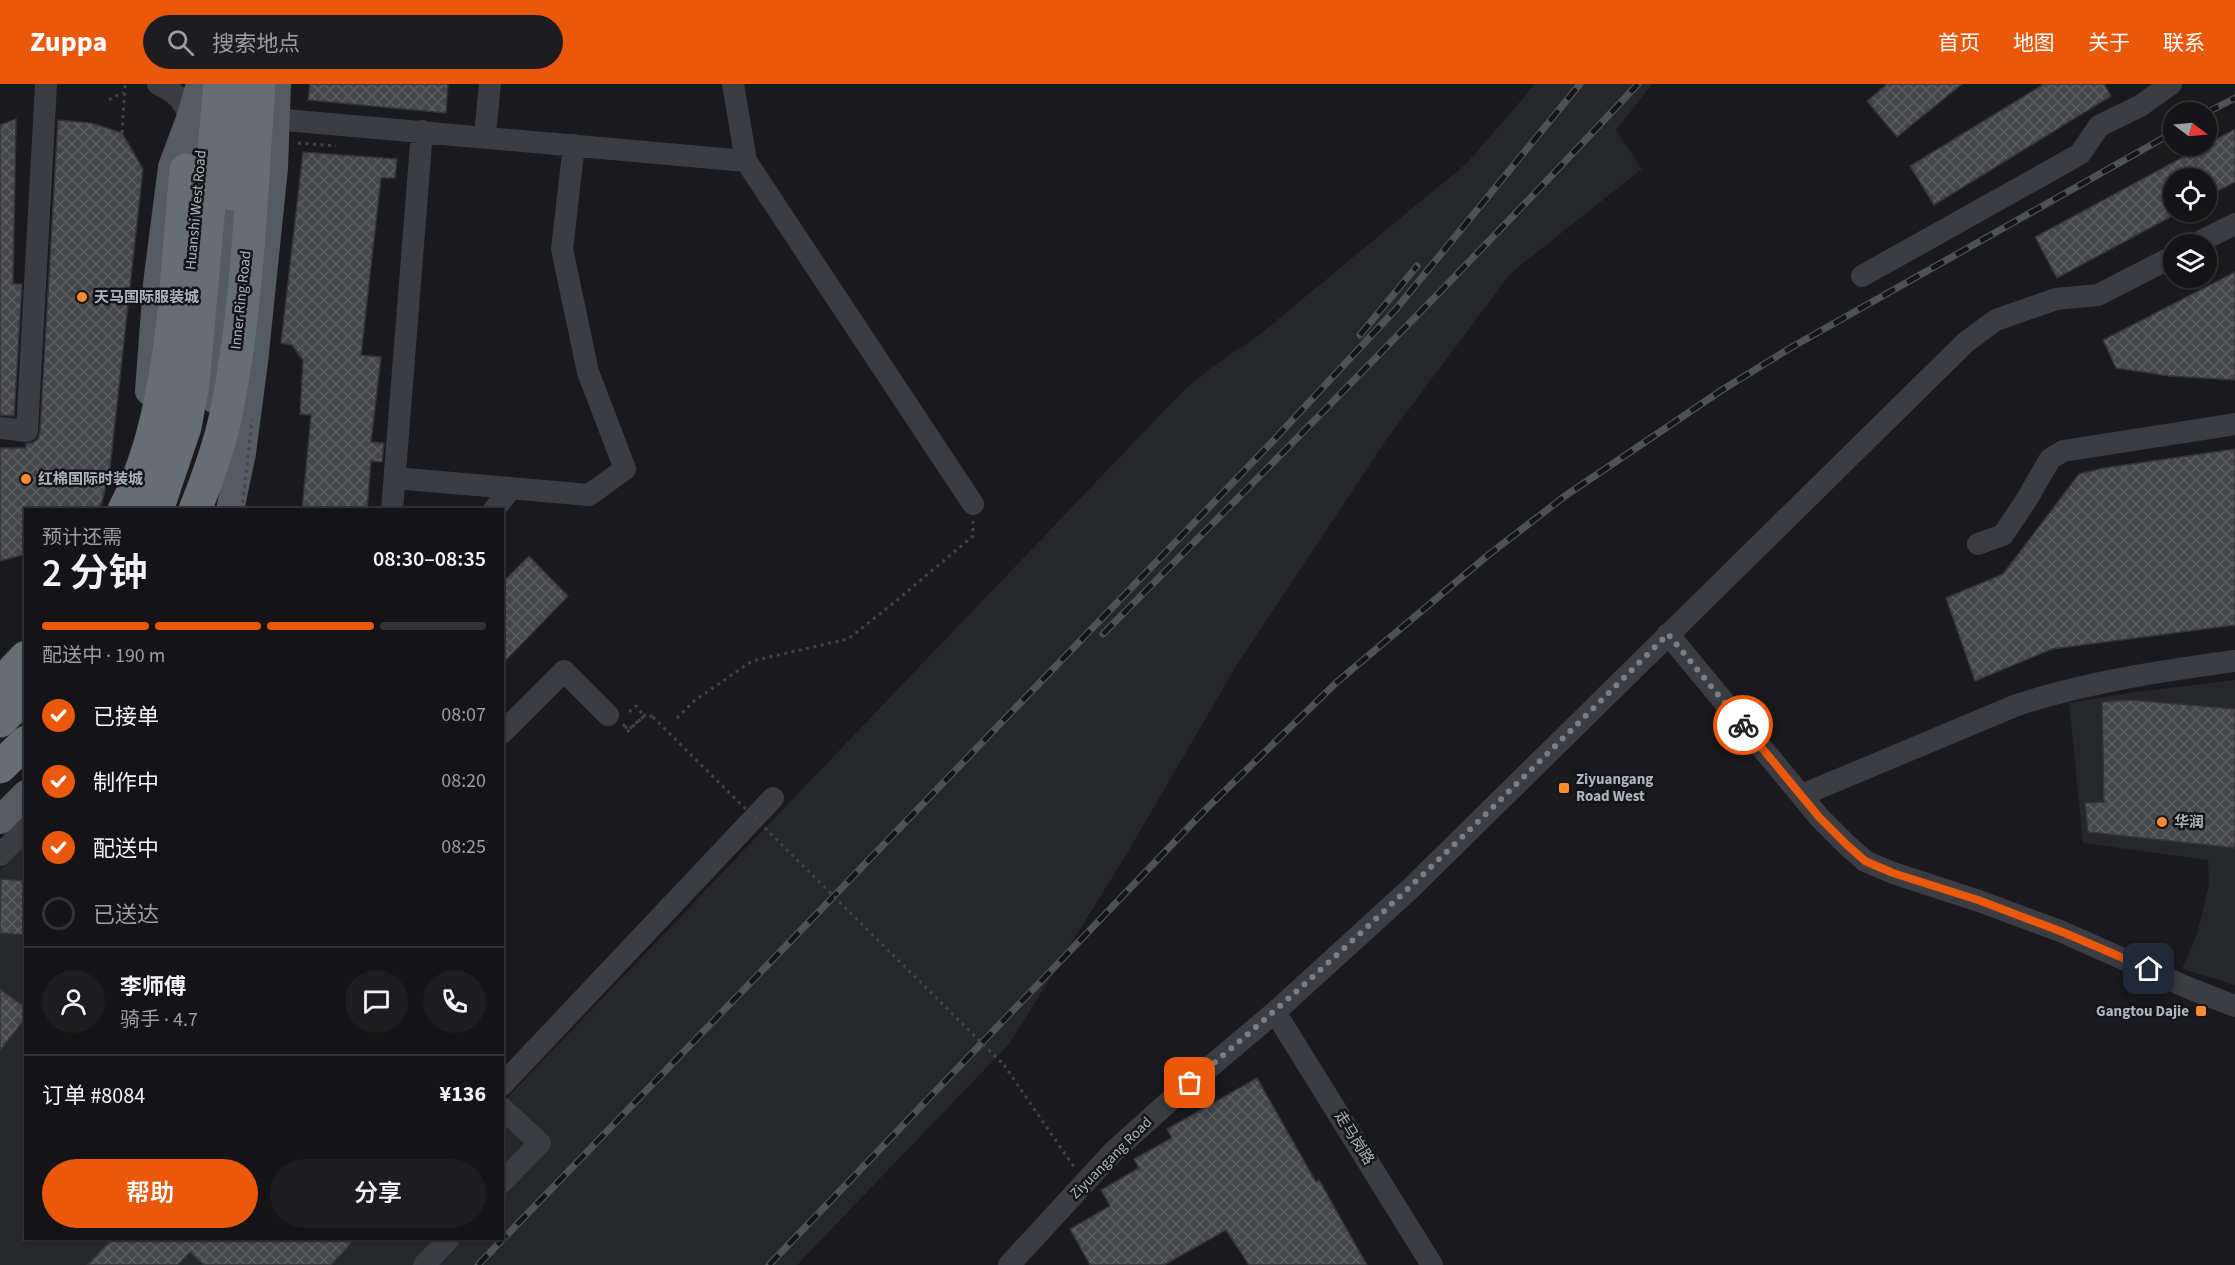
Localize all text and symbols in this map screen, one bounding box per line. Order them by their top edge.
search box [143,15,563,69]
text: Zuppa [30,22,107,62]
icon: search [164,26,197,59]
text: 搜索地点 [212,28,300,60]
text: 首页 [1938,28,1980,58]
text: 地图 [2013,28,2055,58]
text: 关于 [2088,28,2130,58]
text: 联系 [2163,28,2205,58]
north arrow [2163,102,2217,156]
map controls [2163,102,2217,288]
street label: Huanshi West Road [180,149,212,271]
button: locate [2163,168,2217,222]
button: layers [2163,234,2217,288]
street label: Inner Ring Road [225,250,257,350]
place label: 天马国际服装城 [94,287,199,308]
marker: 天马国际服装城 [75,290,89,304]
place label: 红棉国际时装城 [38,469,143,490]
marker: 红棉国际时装城 [19,472,33,486]
text: 预计还需 [42,524,122,552]
text: 08:30–08:35 [373,543,486,575]
text: 2 分钟 [42,546,148,602]
text: 配送中 · 190 m [42,642,165,670]
courier [1713,695,1773,755]
icon: check [42,699,75,732]
text: 已接单 [93,701,159,733]
text: 08:07 [441,701,486,729]
icon: bike [1727,709,1760,742]
icon: check [42,765,75,798]
text: 制作中 [93,767,159,799]
text: 08:20 [441,767,486,795]
place label: Ziyuangang Road West [1576,769,1653,807]
marker: Ziyuangang Road West [1557,781,1571,795]
place label: 华润 [2174,812,2204,833]
marker: 华润 [2155,815,2169,829]
icon: check [42,831,75,864]
text: 配送中 [93,833,159,865]
text: 08:25 [441,833,486,861]
text: 已送达 [93,899,159,931]
pin [2123,943,2174,994]
icon: home [2132,952,2165,985]
button: person [42,970,105,1033]
button: chat [345,970,408,1033]
button: phone [423,970,486,1033]
text: 李师傅 [120,971,186,1003]
place label: Gangtou Dajie [2096,1001,2189,1022]
marker: Gangtou Dajie [2194,1004,2208,1018]
text: 骑手 · 4.7 [120,1006,198,1034]
pin [1164,1057,1215,1108]
icon: bag [1173,1066,1206,1099]
text: ¥136 [440,1078,486,1110]
text: 订单 #8084 [42,1080,145,1112]
street label: 走马岗路 [1329,1107,1379,1169]
street label: Ziyuangang Road [1065,1112,1157,1204]
button: 帮助 [42,1159,258,1228]
button: 分享 [270,1159,486,1228]

